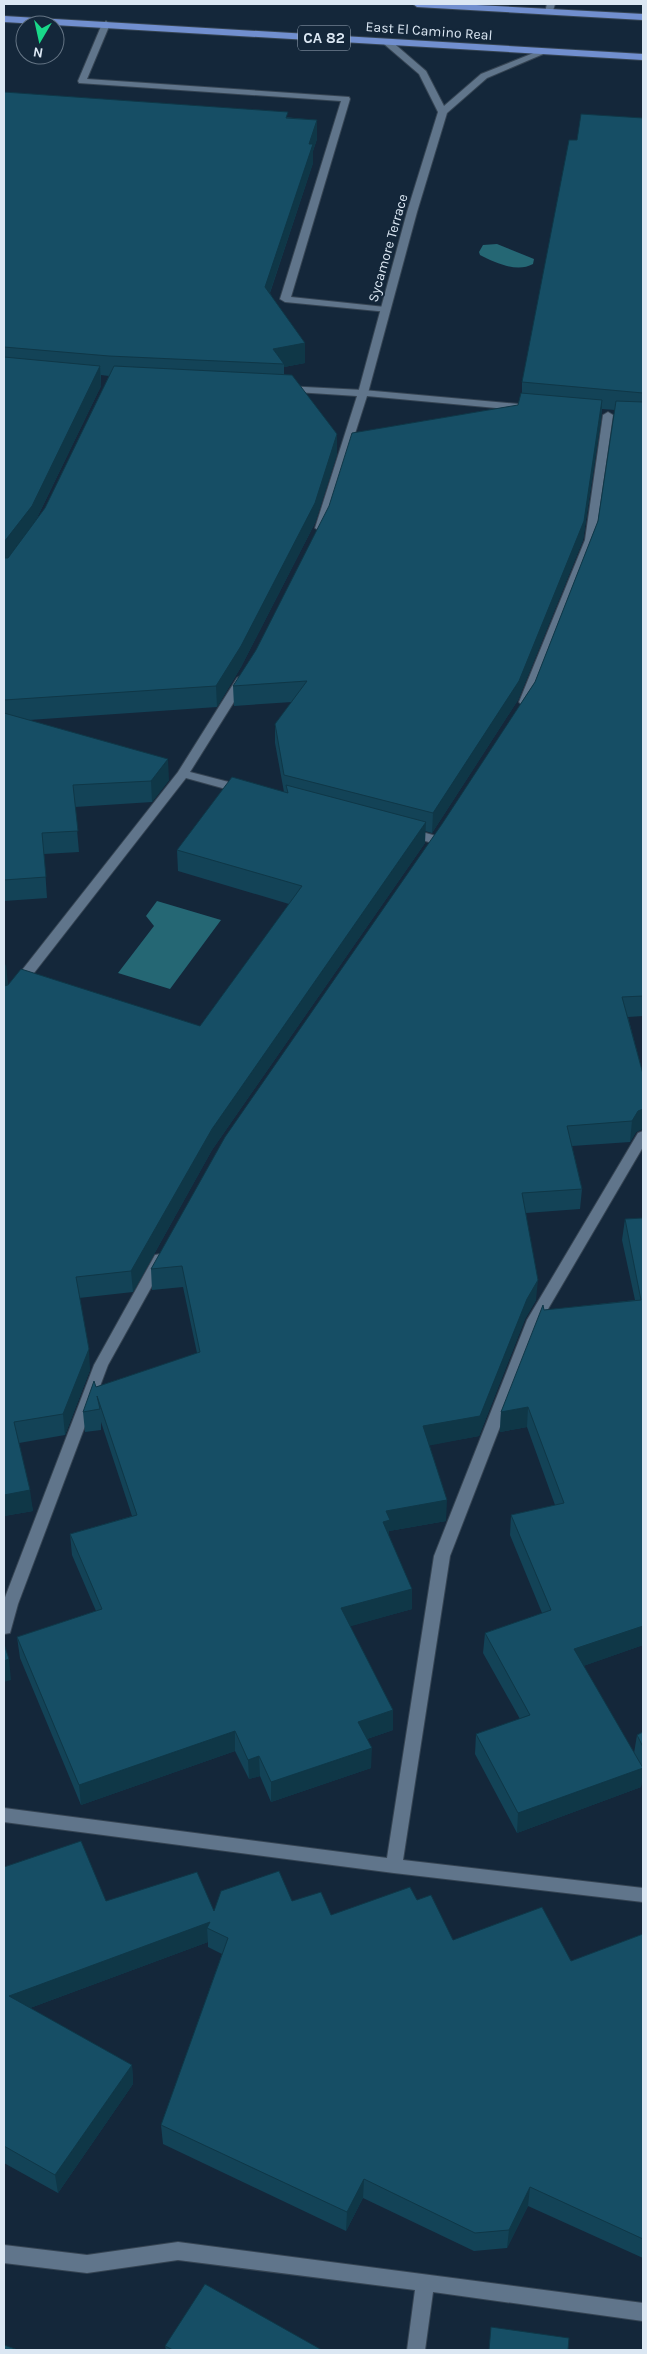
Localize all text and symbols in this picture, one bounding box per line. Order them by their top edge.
north arrow [15,15,65,65]
street label: East El Camino Real [365,18,493,44]
road number: CA 82 [298,26,350,50]
text: N [32,43,44,62]
street label: Sycamore Terrace [364,192,412,304]

